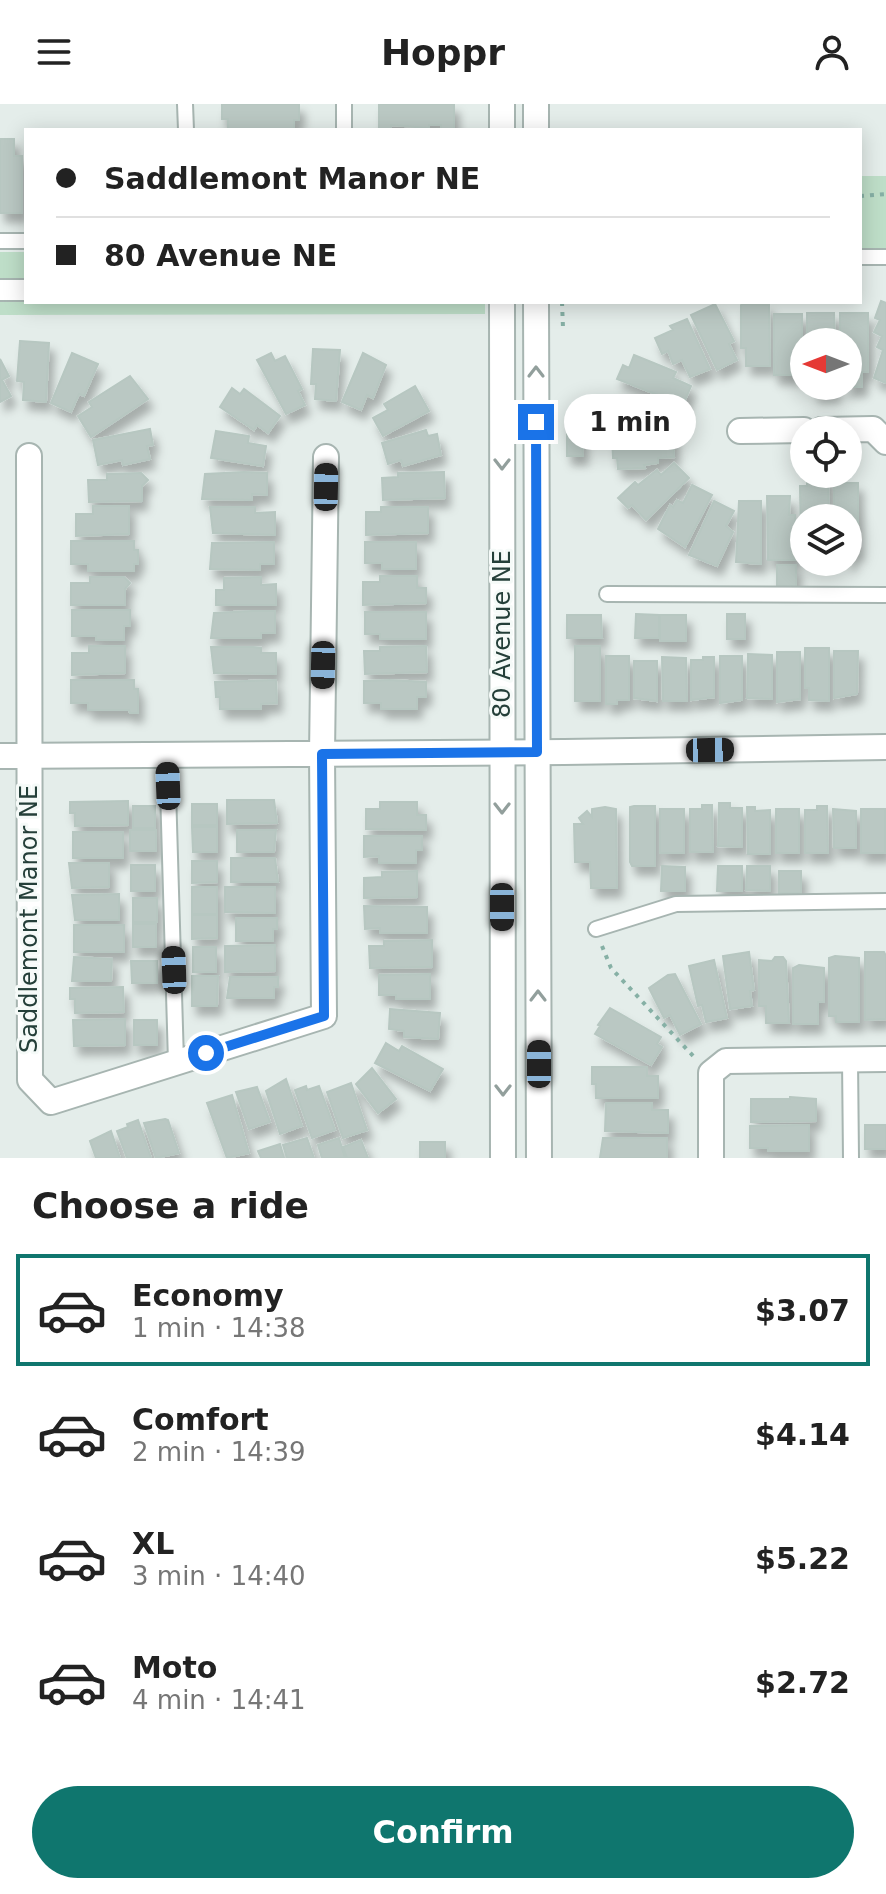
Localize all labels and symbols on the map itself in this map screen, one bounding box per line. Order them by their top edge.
north arrow [790,328,862,400]
one-way arrow [527,365,545,378]
callout: 1 min [564,394,696,450]
route end [518,404,554,440]
one-way arrow [493,458,511,471]
car [314,463,338,511]
street label: 80 Avenue NE [488,550,516,718]
car [311,641,335,689]
car [686,738,734,762]
car [155,762,181,810]
street label: Saddlemont Manor NE [15,785,43,1053]
one-way arrow [493,802,511,815]
car [490,883,514,931]
car [161,946,187,994]
one-way arrow [529,989,547,1002]
route start [188,1035,224,1071]
car [527,1040,551,1088]
one-way arrow [494,1084,512,1097]

